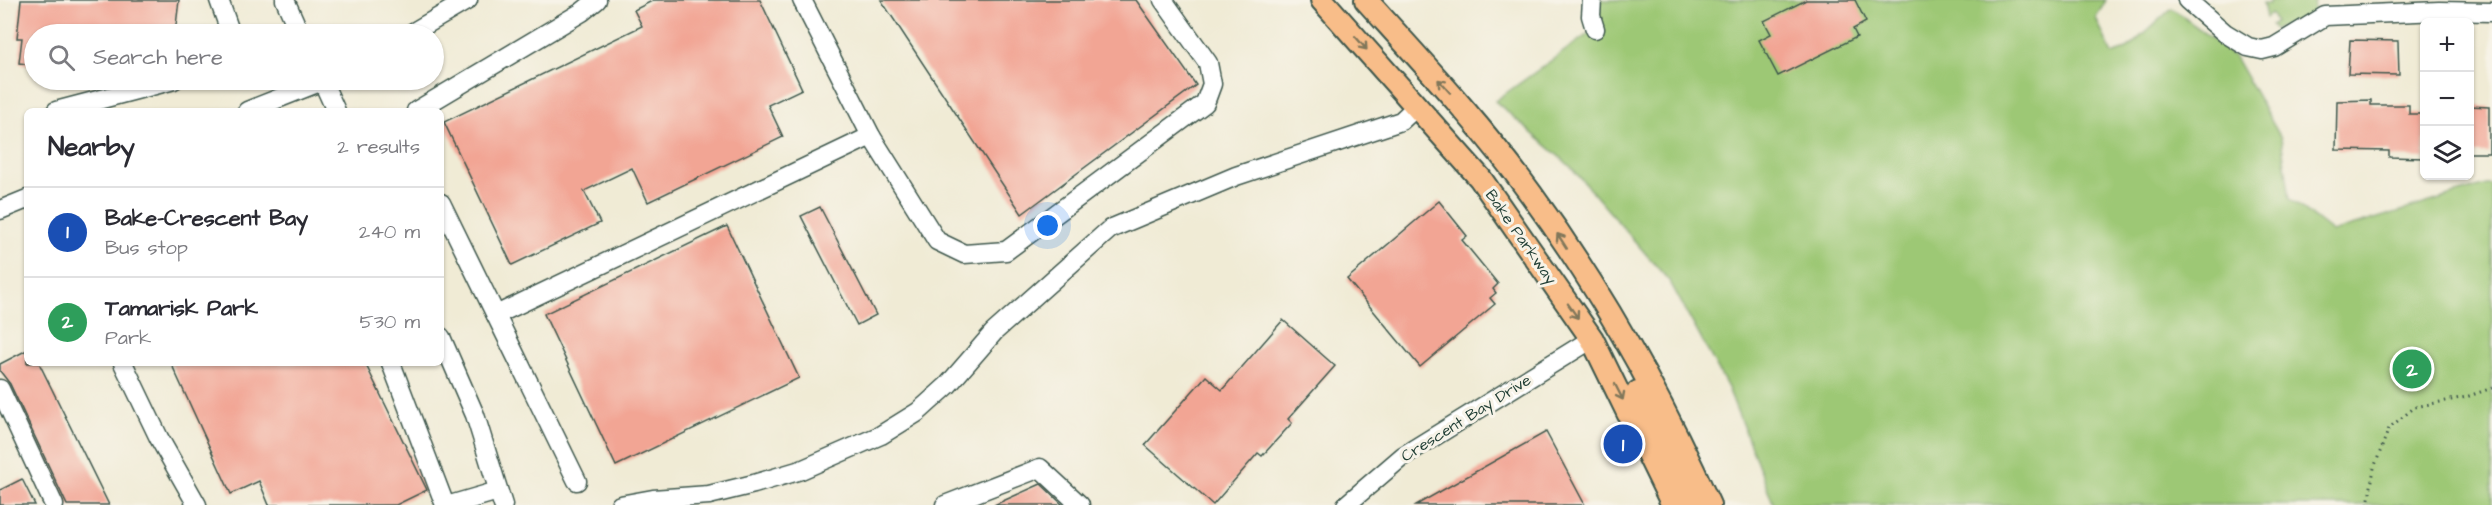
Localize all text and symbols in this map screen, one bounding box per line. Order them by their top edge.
map controls [2420,18,2474,180]
button: + [2420,18,2474,72]
search box [24,24,444,90]
one-way arrow [1354,36,1368,51]
icon: search [45,41,78,74]
text: Search here [93,42,223,73]
button: − [2420,72,2474,126]
one-way arrow [1437,78,1451,93]
button: layers [2420,126,2474,180]
text: Nearby [48,129,135,165]
text: 2 results [337,133,420,161]
street label: Bake Parkway [1479,185,1562,290]
text: Bake-Crescent Bay [105,203,308,234]
your location [1033,211,1062,240]
text: 1 [66,218,69,246]
text: 240 m [359,218,420,246]
one-way arrow [1555,233,1567,250]
text: Bus stop [105,234,188,262]
text: Tamarisk Park [105,293,258,324]
one-way arrow [1567,303,1579,319]
text: 2 [62,308,73,336]
text: 530 m [359,308,420,336]
text: Park [105,324,151,352]
pin: 2 [2392,346,2432,392]
street label: Crescent Bay Drive [1397,369,1536,468]
one-way arrow [1613,382,1625,400]
pin: 1 [1604,422,1642,466]

